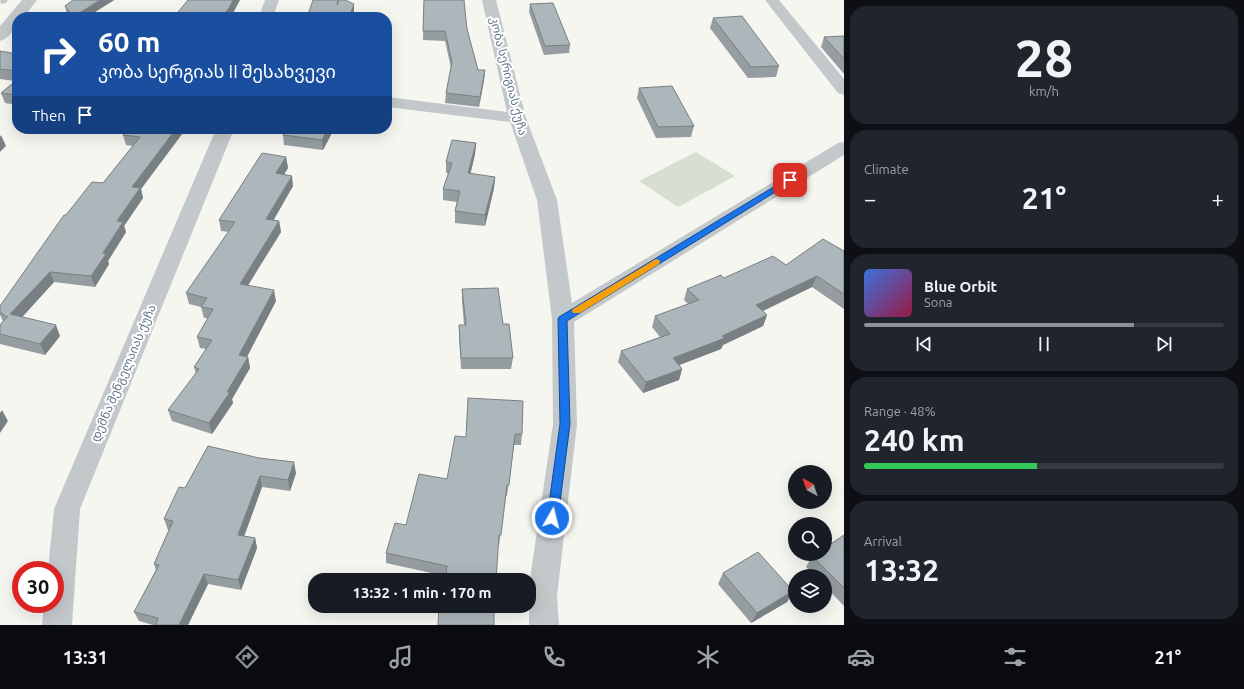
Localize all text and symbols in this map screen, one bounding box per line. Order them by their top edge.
street label: კობა სერიგიას ქუჩა [487,15,530,137]
text: 60 m [98,26,160,57]
icon: right [32,28,84,80]
text: 28 [1015,29,1073,87]
text: კობა სერგიას II შესახვევი [98,61,336,81]
text: km/h [1029,84,1059,98]
icon: arrive [74,104,96,126]
text: Then [32,107,66,124]
text: Climate [864,162,909,176]
pin [773,163,807,197]
icon: arrive [779,169,801,191]
text: 21° [1022,181,1066,215]
text: − [864,186,876,211]
text: + [1212,186,1224,211]
text: Blue Orbit [924,278,997,295]
text: Sona [924,295,953,309]
street label: დემნა შენგელაიას ქუჩა [88,302,160,444]
icon: previous [913,333,935,355]
icon: pause [1033,333,1055,355]
icon: next [1153,333,1175,355]
text: Range · 48% [864,404,936,418]
text: 240 km [864,423,965,457]
north arrow [788,465,832,509]
map controls [788,465,832,613]
position arrow [531,497,573,539]
button: search [788,517,832,561]
text: Arrival [864,534,902,548]
text: 13:32 [864,553,939,587]
speed limit sign: 30 [12,561,64,613]
button: layers [788,569,832,613]
text: 13:32 · 1 min · 170 m [353,584,491,601]
icon: directions [233,643,261,671]
icon: music [387,643,415,671]
icon: phone [540,643,568,671]
icon: climate [694,643,722,671]
icon: car [847,643,875,671]
icon: filters [1001,643,1029,671]
text: 13:31 [63,647,108,667]
text: 21° [1155,647,1181,667]

